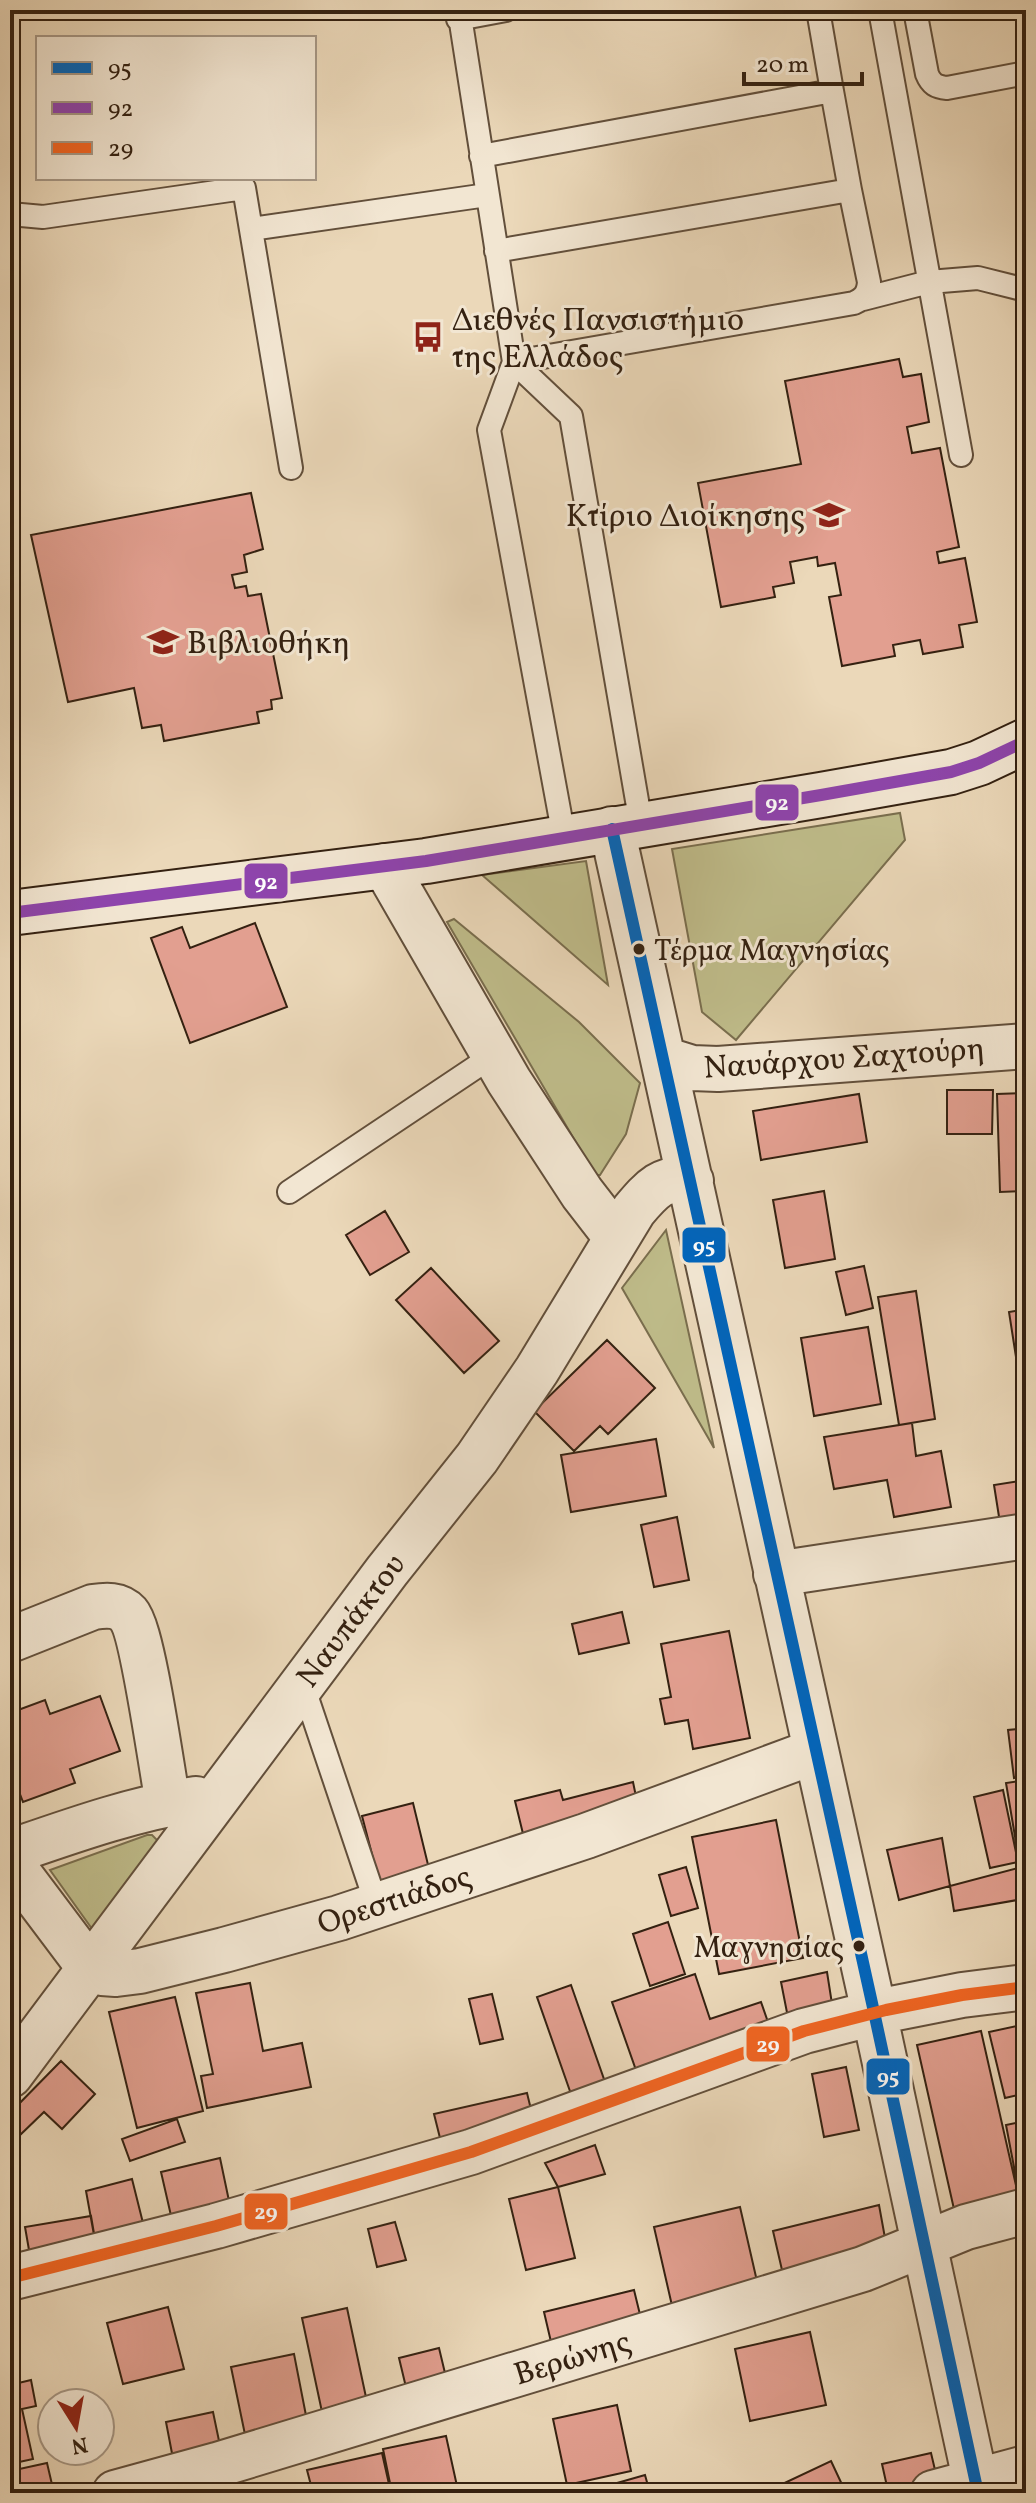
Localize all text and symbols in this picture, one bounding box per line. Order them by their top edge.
legend [36,36,316,180]
scale bar [744,36,862,86]
text: 20 m [756,49,809,83]
text: 95 [108,53,132,87]
text: 92 [108,93,133,127]
text: 29 [108,133,133,167]
place label: Διεθνές Πανσιστήμιο της Ελλάδος [452,300,744,381]
bus stop icon: Διεθνές Πανσιστήμιο της Ελλάδος [411,320,445,354]
place label: Κτίριο Διοίκησης [566,496,805,540]
school or university icon: Κτίριο Διοίκησης [812,498,846,532]
place label: Βιβλιοθήκη [187,623,350,667]
school or university icon: Βιβλιοθήκη [146,625,180,659]
line badge: 92 [754,783,800,822]
text: 92 [765,789,789,820]
line badge: 92 [243,862,289,900]
text: 92 [254,868,278,899]
place label: Τέρμα Μαγνησίας [654,931,890,973]
marker: Τέρμα Μαγνησίας [631,941,647,957]
street label: Ναυάρχου Σαχτούρη [702,1028,986,1092]
line badge: 95 [681,1226,727,1264]
text: 95 [693,1232,715,1263]
street label: Ναυπάκτου [287,1546,417,1698]
street label: Ορεστιάδος [312,1856,478,1947]
place label: Μαγνησίας [693,1928,844,1970]
marker: Μαγνησίας [851,1938,867,1954]
line badge: 29 [745,2025,791,2063]
text: 29 [756,2031,780,2062]
line badge: 95 [865,2057,911,2096]
text: 95 [877,2063,899,2094]
line badge: 29 [243,2192,289,2231]
text: 29 [254,2198,278,2229]
street label: Βερώνης [509,2321,637,2398]
north arrow [36,2387,116,2467]
text: N [69,2427,90,2461]

